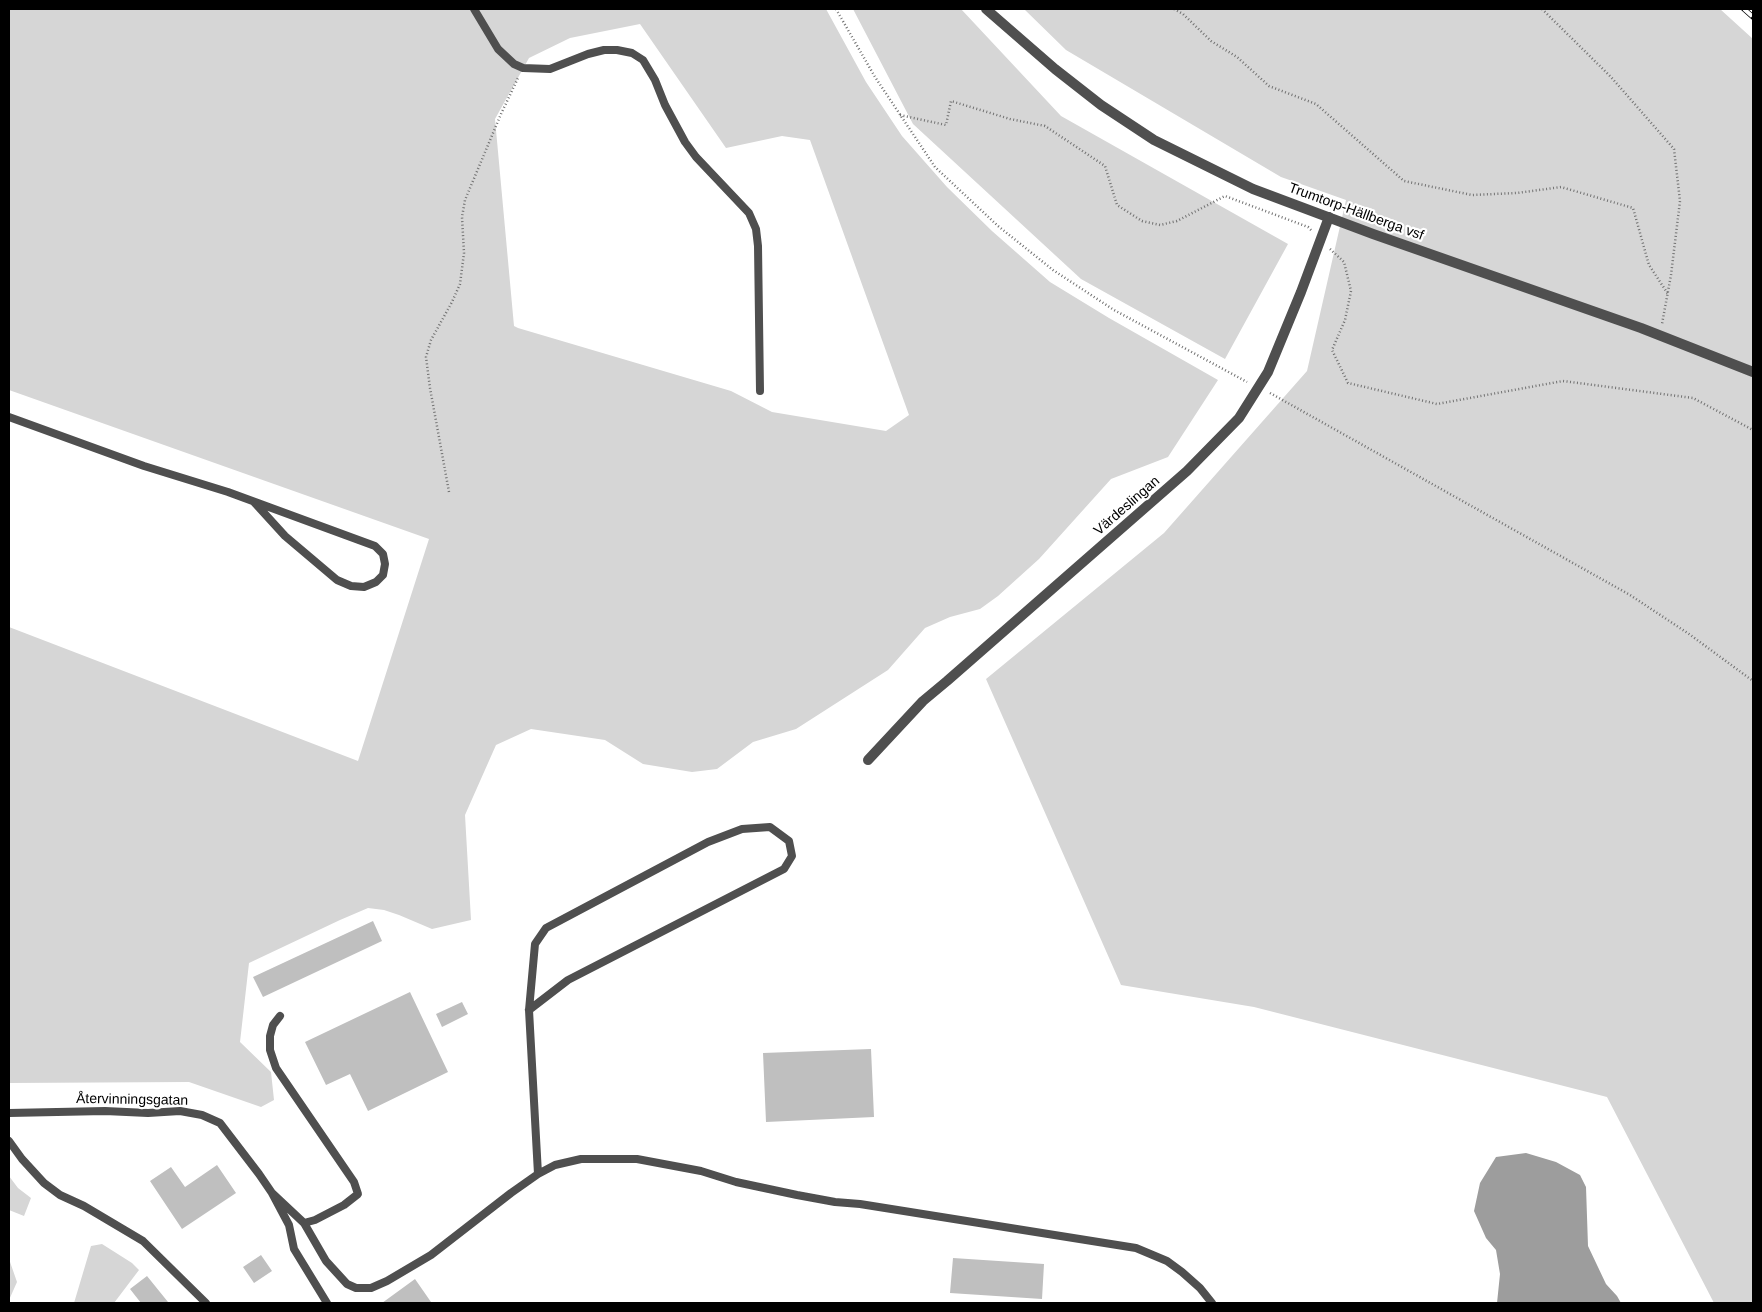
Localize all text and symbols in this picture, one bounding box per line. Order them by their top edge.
street label: Trumtorp-Hällberga vsf [1286,180,1426,244]
street label: Värdeslingan [1091,473,1163,539]
street label: Återvinningsgatan [76,1091,188,1109]

